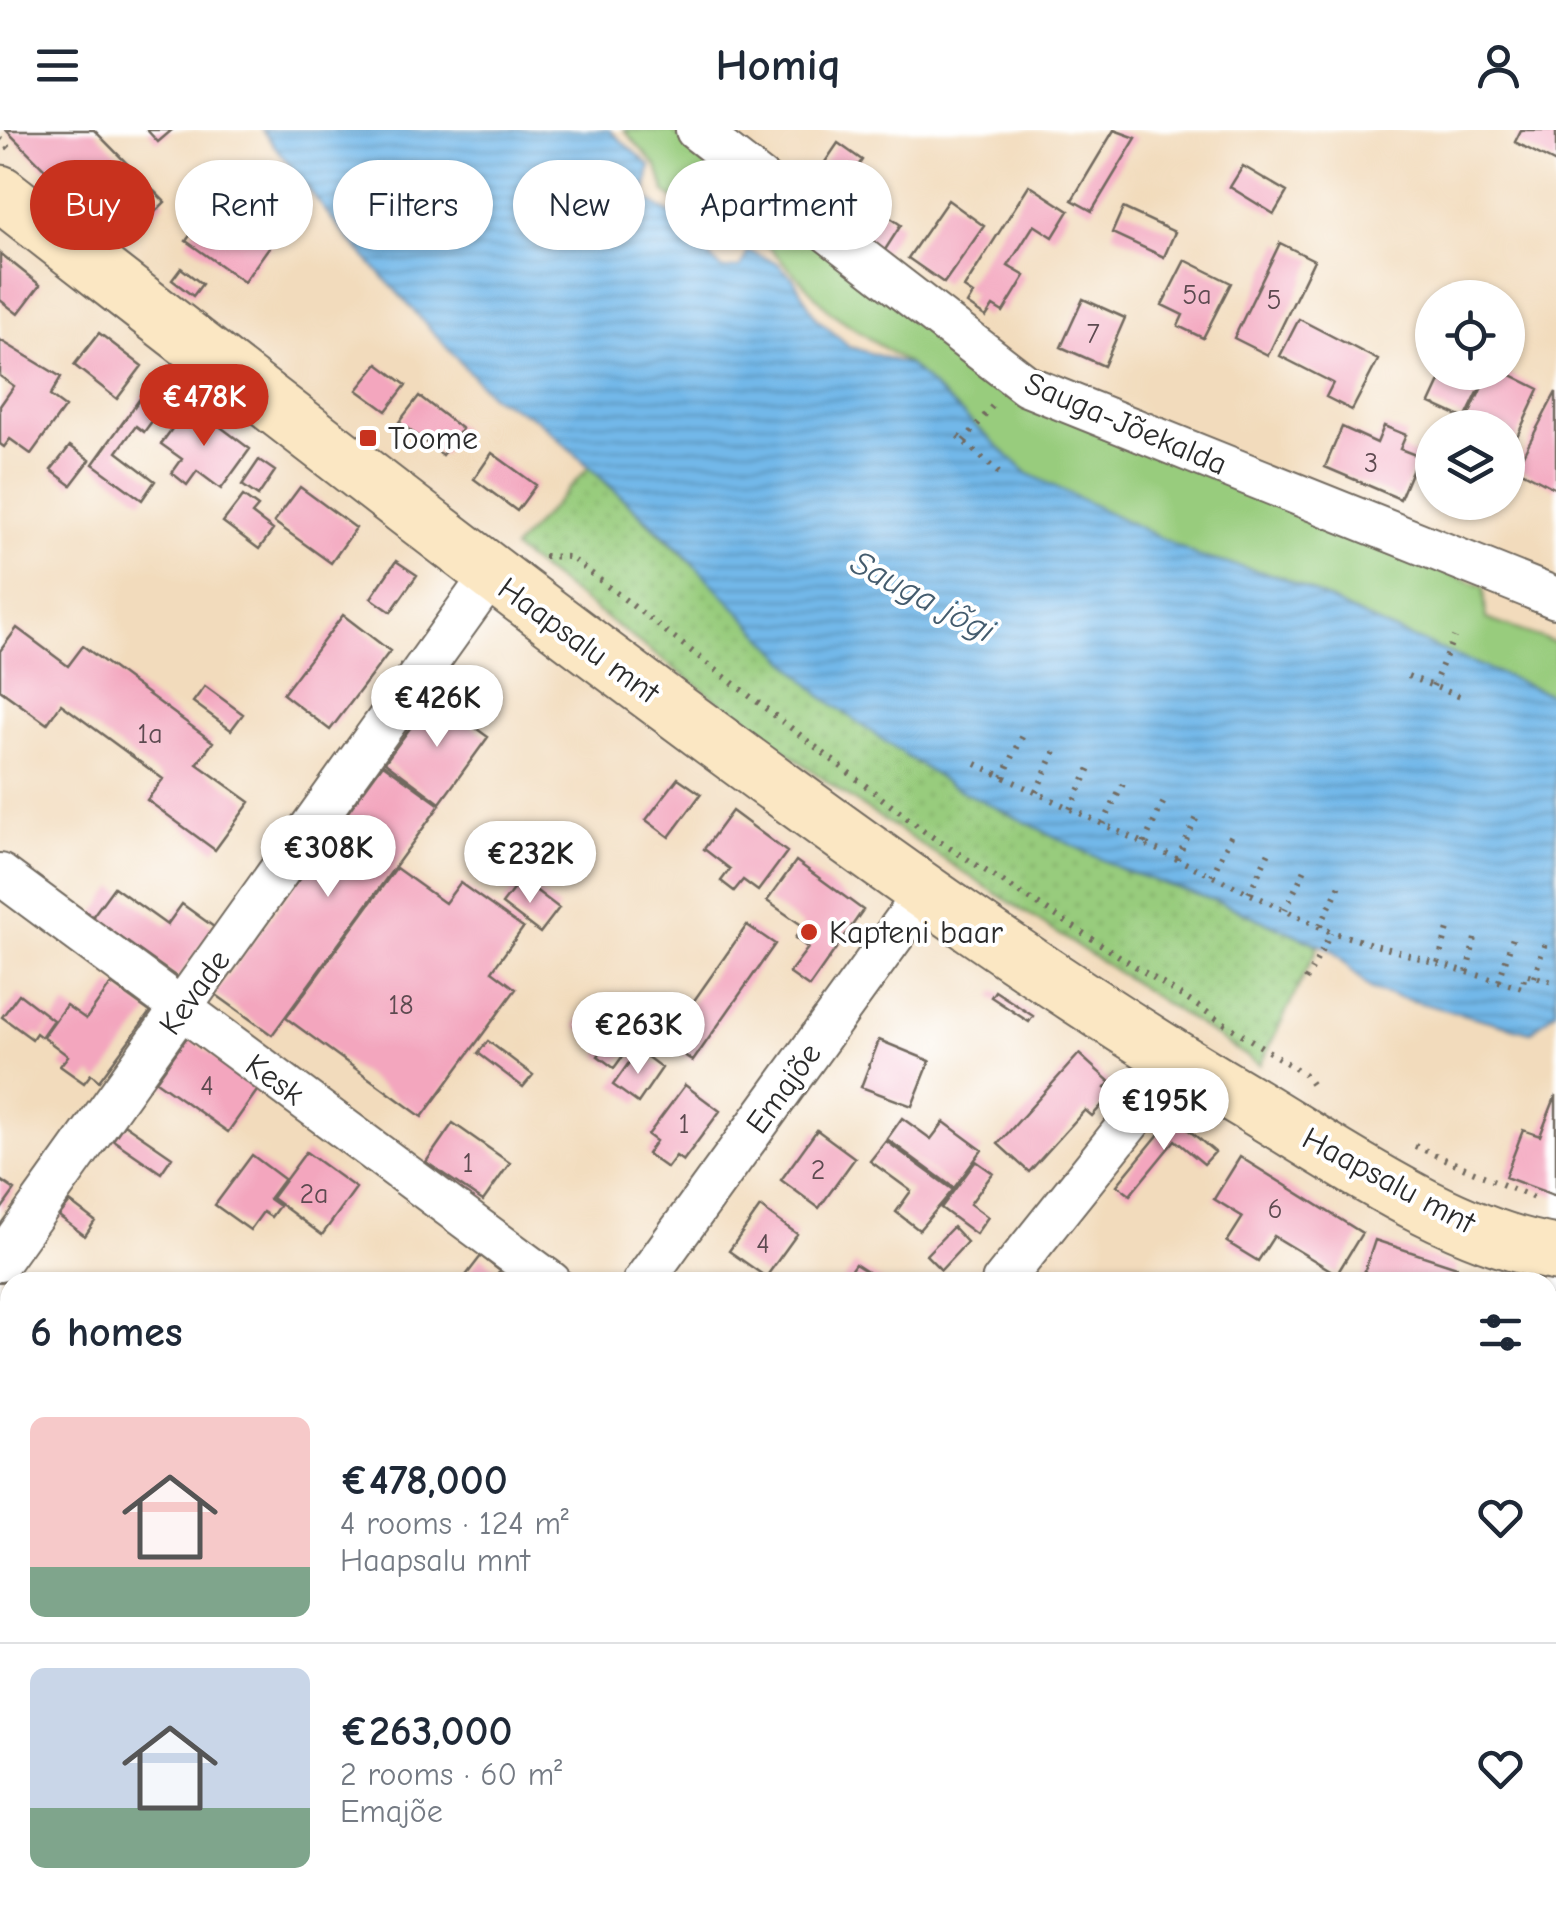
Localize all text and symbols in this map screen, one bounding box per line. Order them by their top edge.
icon: menu [30,38,85,93]
icon: person [1471,38,1526,93]
text: Homiq [715,39,841,91]
chip: Buy [30,160,155,250]
chip: Rent [175,160,313,250]
chip: Filters [333,160,493,250]
chip: New [513,160,645,250]
chip: Apartment [665,160,892,250]
house number: 5a [1182,279,1212,311]
map controls [1415,280,1525,520]
button: locate [1415,280,1525,390]
house number: 5 [1266,284,1282,316]
house number: 7 [1086,318,1100,350]
pin: €478K [134,364,274,449]
street label: Sauga-Jõekalda [1019,364,1233,483]
text: €478K [162,378,246,415]
button: layers [1415,410,1525,520]
place label: Toome [388,420,478,457]
marker: Toome [357,427,379,449]
house number: 3 [1364,447,1378,479]
water label: Sauga jõgi [844,541,1003,652]
street label: Haapsalu mnt [491,570,667,712]
pin: €426K [367,665,507,750]
text: €426K [393,679,481,716]
house number: 1a [137,718,163,750]
pin: €308K [258,815,398,900]
pin: €232K [460,821,600,906]
text: €308K [283,829,373,866]
text: €232K [486,835,574,872]
place label: Kapteni baar [829,914,1003,951]
marker: Kapteni baar [798,921,820,943]
street label: Kevade [151,943,238,1042]
house number: 18 [388,989,414,1021]
pin: €263K [568,992,708,1077]
text: €263K [594,1006,682,1043]
street label: Emajõe [738,1036,829,1141]
street label: Kesk [238,1046,311,1113]
pin: €195K [1094,1068,1234,1153]
house number: 4 [200,1070,214,1102]
text: €195K [1121,1082,1207,1119]
house number: 1 [678,1108,690,1140]
street label: Haapsalu mnt [1296,1119,1482,1242]
house number: 1 [462,1147,474,1179]
house number: 2 [811,1154,825,1186]
house number: 2a [299,1178,329,1210]
house number: 6 [1267,1193,1283,1225]
house number: 4 [756,1228,770,1260]
icon: filters [1473,1305,1528,1360]
text: 6 homes [30,1308,183,1357]
text: €478,000 [340,1456,508,1505]
icon: home [110,1457,230,1577]
icon: heart [1473,1490,1528,1545]
text: 4 rooms · 124 m² [340,1505,569,1542]
text: Haapsalu mnt [340,1542,530,1579]
text: €263,000 [340,1707,513,1756]
icon: home [110,1708,230,1828]
icon: heart [1473,1741,1528,1796]
text: 2 rooms · 60 m² [340,1756,562,1793]
text: Emajõe [340,1793,443,1830]

